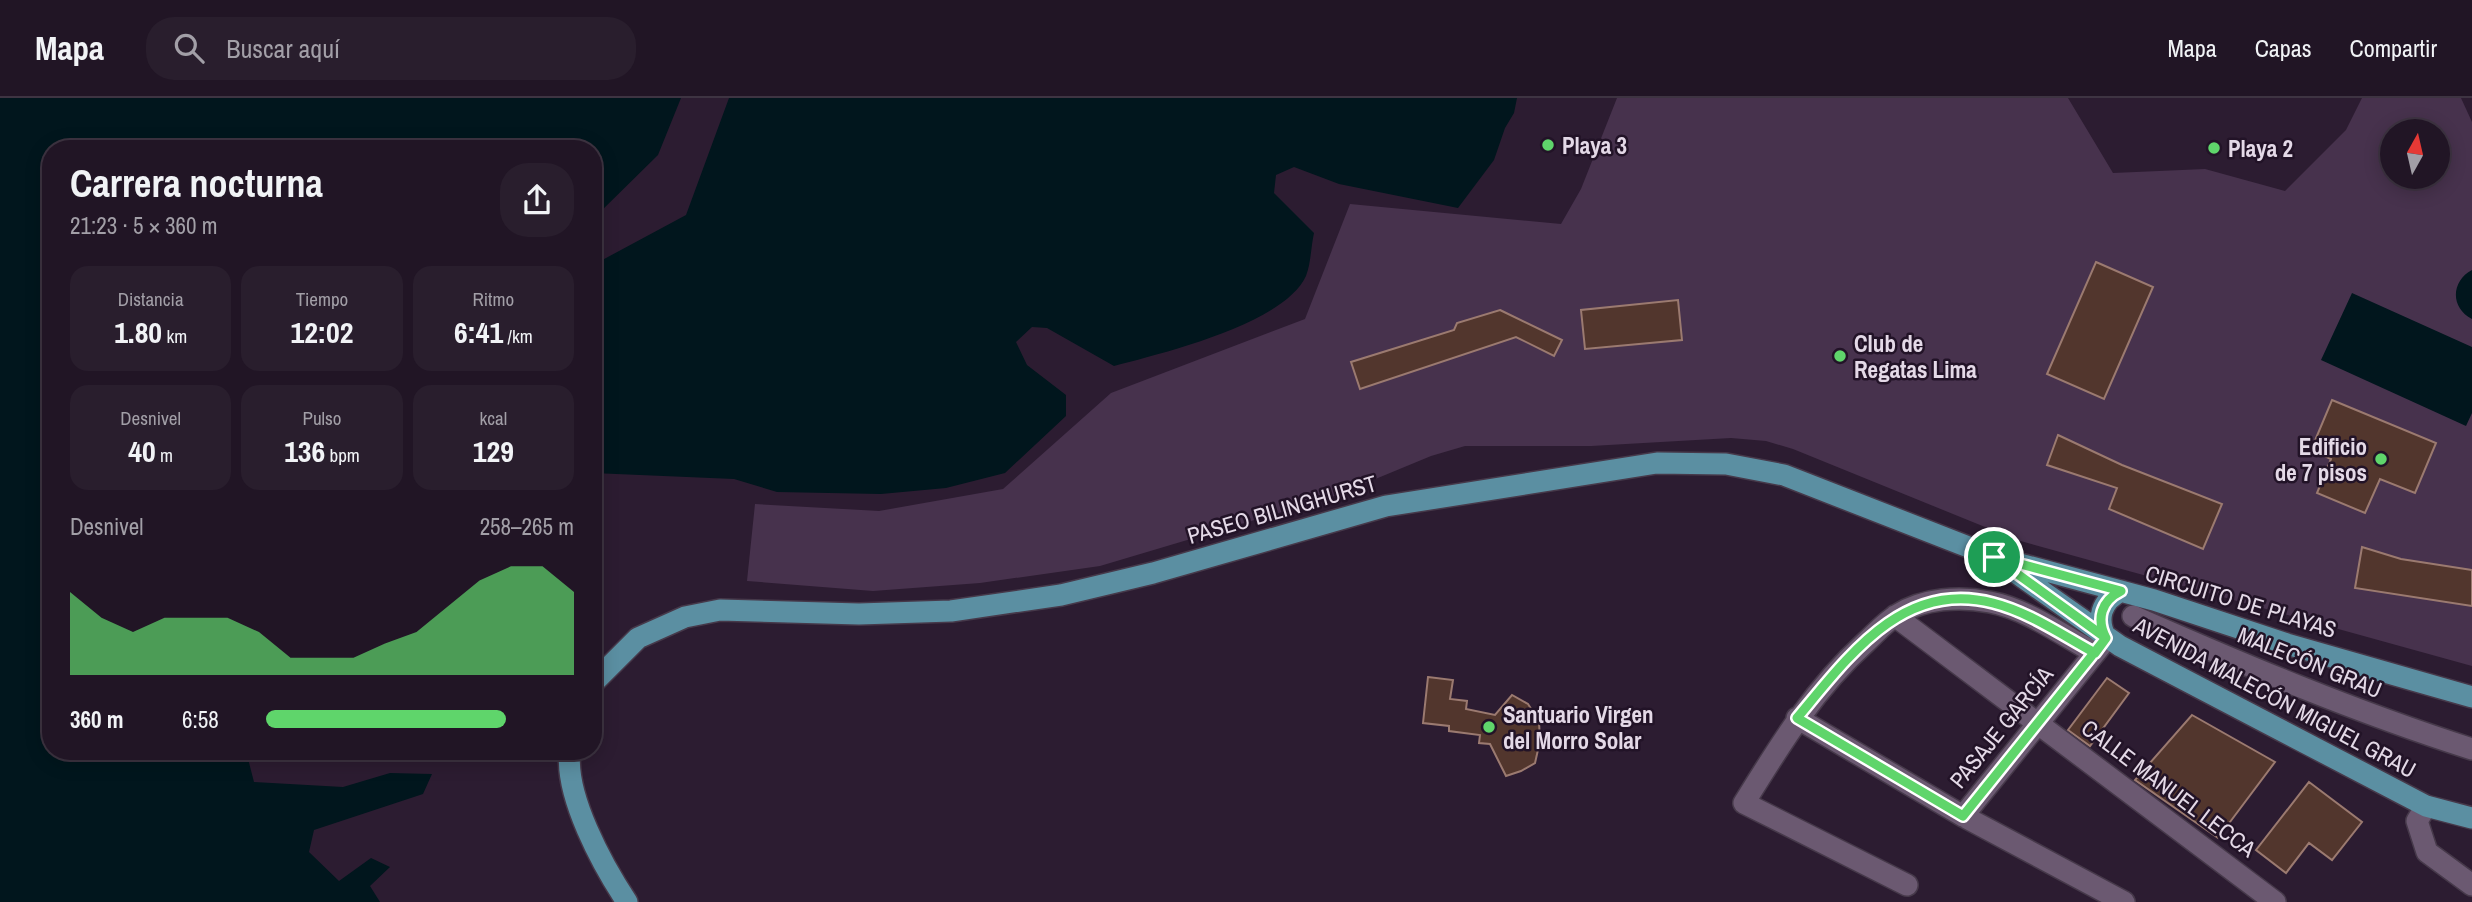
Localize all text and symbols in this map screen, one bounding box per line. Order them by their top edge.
search box [146,17,636,80]
text: Mapa [35,26,104,70]
icon: search [170,29,208,67]
text: Buscar aquí [226,31,340,66]
text: Mapa [2167,32,2217,64]
text: Capas [2255,32,2312,64]
text: Compartir [2350,32,2437,64]
north arrow [2380,119,2450,189]
map controls [2380,119,2450,189]
place label: Playa 3 [1562,130,1627,161]
place label: Playa 2 [2228,133,2293,164]
marker: Playa 3 [1540,137,1556,153]
marker: Playa 2 [2206,140,2222,156]
text: Carrera nocturna [70,158,323,209]
button: share [500,163,574,237]
text: 21:23 · 5 × 360 m [70,210,217,241]
text: Distancia [118,286,184,312]
text: Tiempo [296,286,348,312]
text: Ritmo [473,286,514,312]
text: 1.80 [114,312,162,352]
text: 12:02 [291,312,353,352]
text: 6:41 [454,312,503,352]
text: km [162,323,187,349]
text: /km [503,323,533,349]
place label: Club de Regatas Lima [1854,328,1977,385]
marker: Club de Regatas Lima [1832,348,1848,364]
text: Desnivel [120,405,181,431]
text: Pulso [303,405,341,431]
text: kcal [479,405,507,431]
text: 40 [128,431,156,471]
text: 136 [284,431,325,471]
text: 129 [473,431,514,471]
place label: Edificio de 7 pisos [2275,431,2367,488]
text: m [156,442,173,468]
text: bpm [325,442,360,468]
marker: Edificio de 7 pisos [2373,451,2389,467]
street label: PASEO BILINGHURST [1184,467,1381,551]
text: Desnivel [70,511,143,542]
text: 258–265 m [480,511,574,542]
pin [1964,527,2024,587]
icon: arrive [1975,538,2013,576]
street label: CIRCUITO DE PLAYAS [2142,557,2340,645]
street label: AVENIDA MALECÓN MIGUEL GRAU [2128,609,2422,785]
street label: MALECÓN GRAU [2233,619,2387,705]
street label: PASAJE GARCÍA [1942,659,2060,794]
place label: Santuario Virgen del Morro Solar [1503,699,1654,756]
text: 360 m [70,704,123,735]
text: 6:58 [182,704,219,735]
street label: CALLE MANUEL LECCA [2075,712,2263,864]
marker: Santuario Virgen del Morro Solar [1481,719,1497,735]

